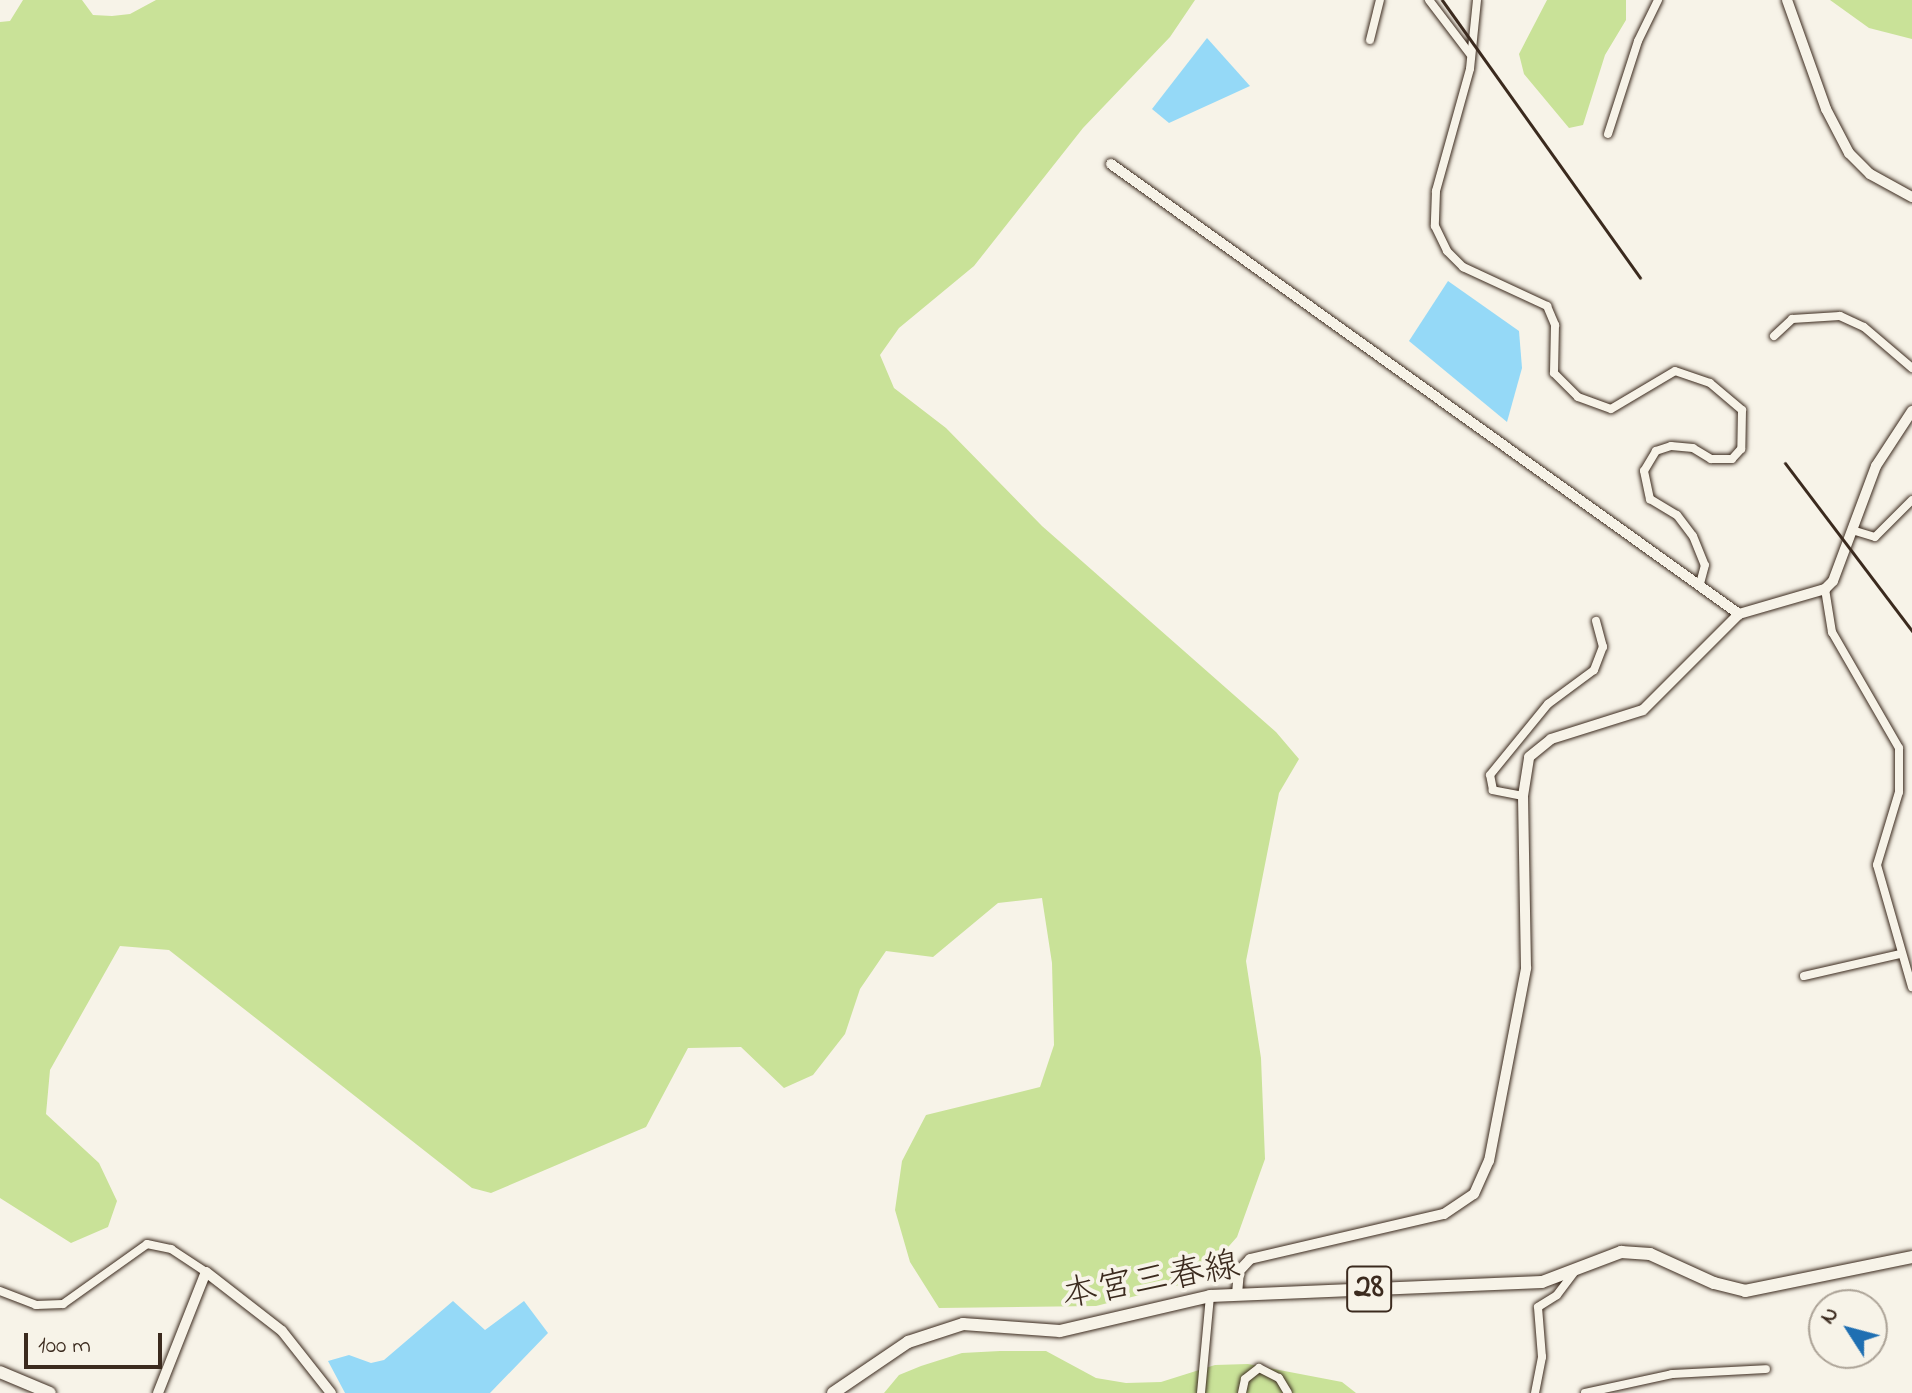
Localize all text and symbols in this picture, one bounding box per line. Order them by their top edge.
street label: 本宮三春線 [1059,1245,1243,1319]
road number: 28 [1345,1259,1393,1319]
north arrow [1808,1289,1888,1369]
text: N [1813,1301,1848,1331]
scale bar [28,1317,166,1367]
text: 100 m [38,1329,91,1364]

